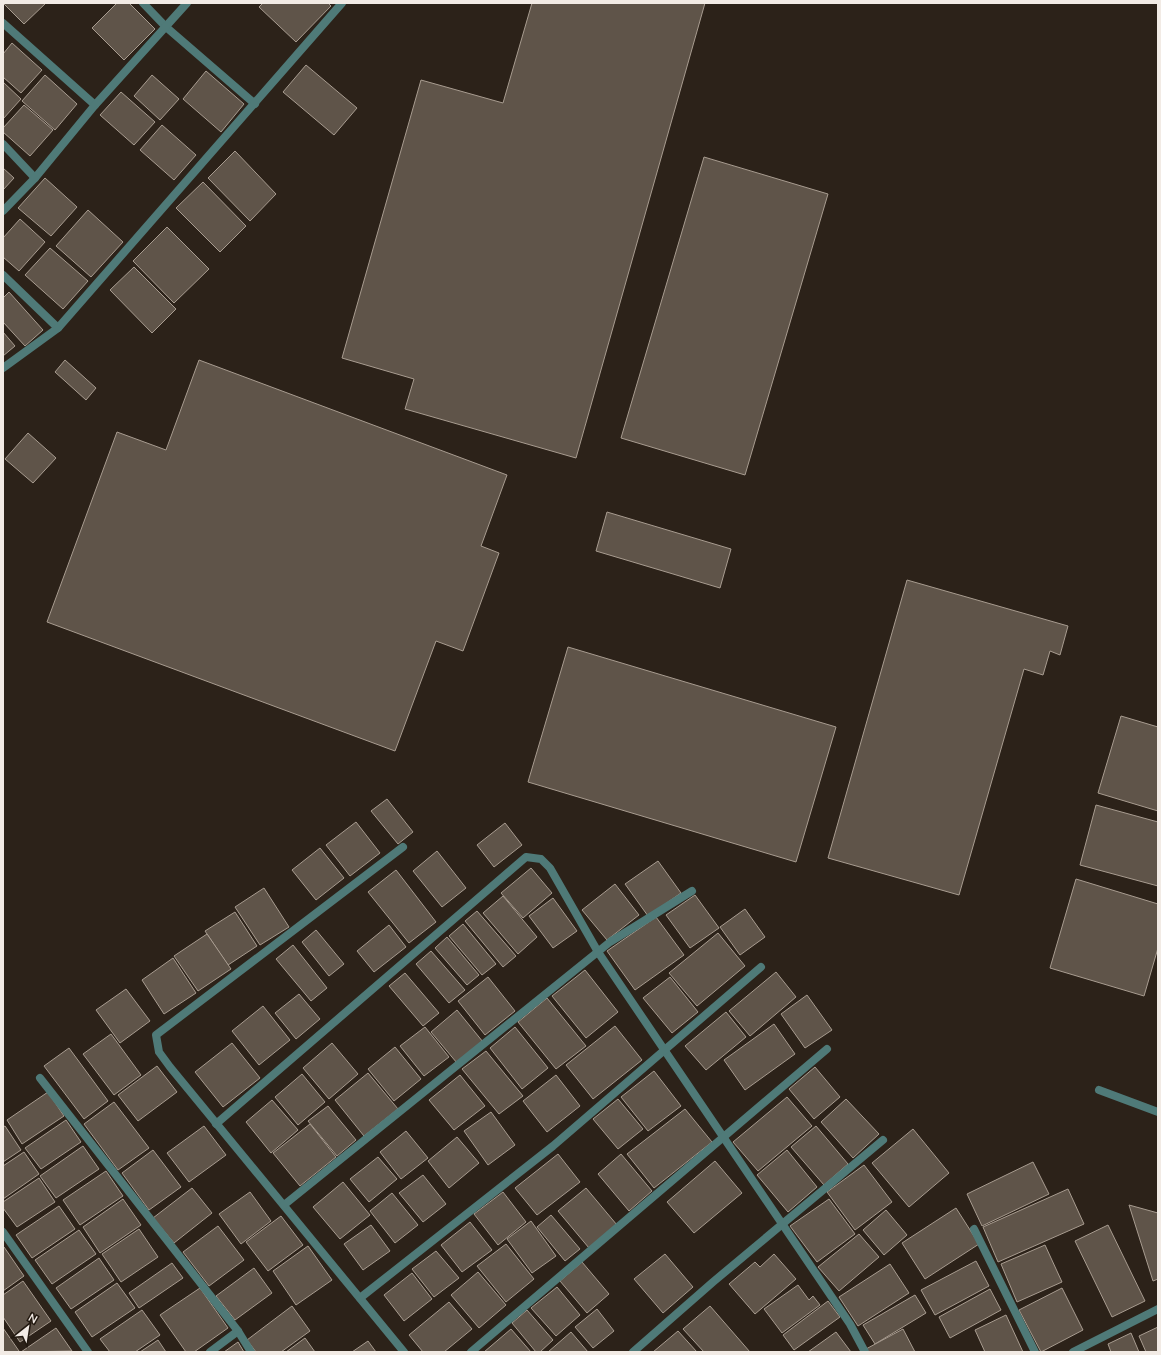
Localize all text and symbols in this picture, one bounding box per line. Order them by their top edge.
north arrow [8,1307,48,1347]
text: N [25,1310,40,1327]

